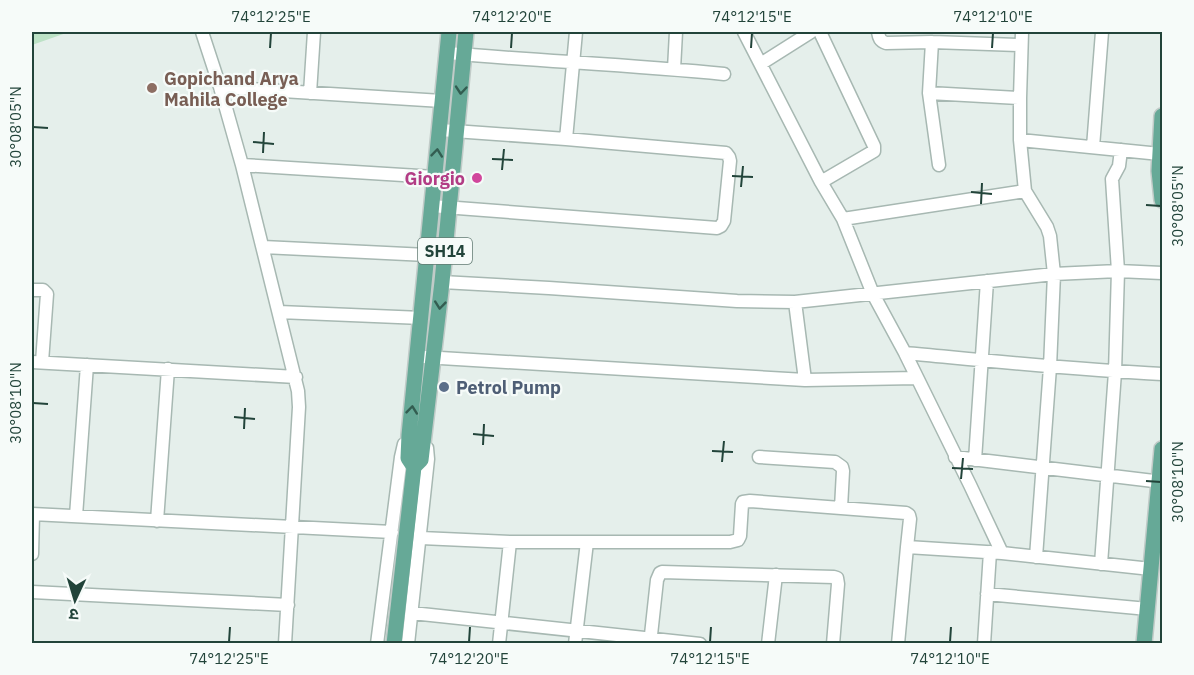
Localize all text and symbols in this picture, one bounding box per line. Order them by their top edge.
text: 74°12'25"E [231,7,311,26]
text: 74°12'20"E [472,7,552,26]
text: 74°12'15"E [712,7,792,26]
text: 74°12'10"E [953,7,1033,26]
place label: Gopichand Arya Mahila College [164,67,299,111]
marker: Gopichand Arya Mahila College [145,81,159,95]
one-way arrow [455,85,468,94]
text: 30°08'05"N [6,86,25,168]
one-way arrow [430,149,443,158]
text: 30°08'05"N [1168,165,1187,247]
place label: Giorgio [405,167,465,190]
marker: Giorgio [470,171,484,185]
road number: SH14 [418,238,472,264]
one-way arrow [434,300,446,309]
text: 30°08'10"N [6,362,25,444]
place label: Petrol Pump [456,376,561,399]
marker: Petrol Pump [437,380,451,394]
one-way arrow [405,406,418,415]
text: 30°08'10"N [1168,441,1187,523]
north arrow [45,570,105,630]
text: उ [68,605,79,625]
text: 74°12'25"E [189,649,269,668]
text: 74°12'20"E [429,649,509,668]
text: 74°12'15"E [670,649,750,668]
text: 74°12'10"E [910,649,990,668]

